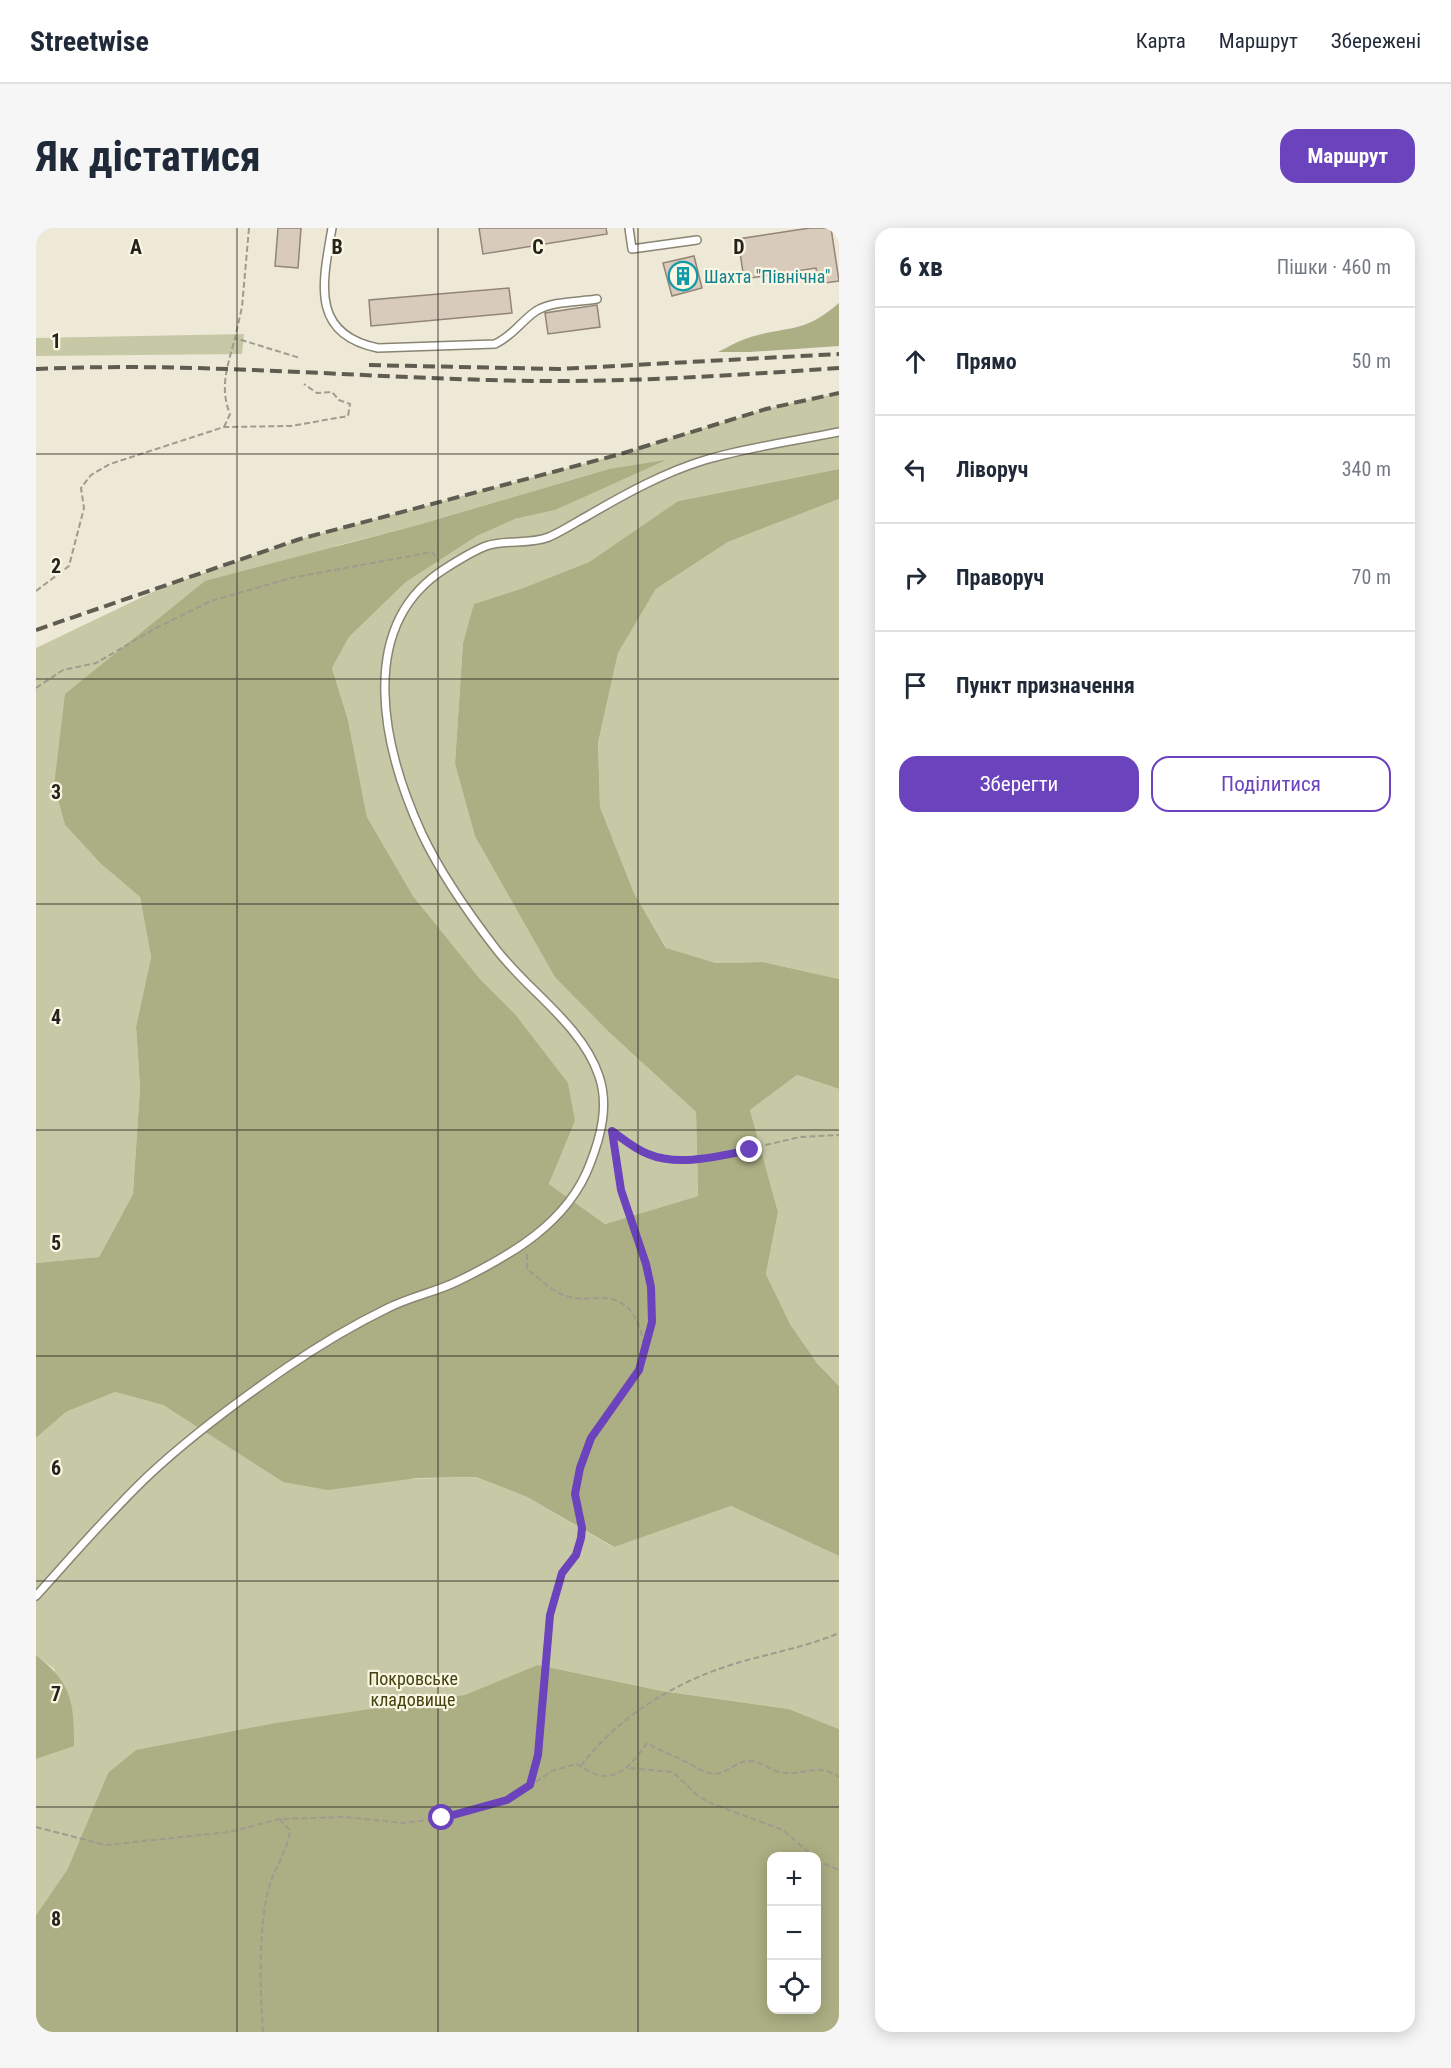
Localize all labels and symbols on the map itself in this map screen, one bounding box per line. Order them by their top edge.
text: A [130,235,142,259]
text: B [331,235,343,259]
text: C [532,235,544,259]
text: D [733,235,745,259]
building icon: Шахта "Північна" [667,260,699,292]
place label: Шахта "Північна" [704,266,830,287]
text: 1 [51,329,61,353]
text: 2 [51,554,61,578]
text: 3 [51,780,61,804]
text: 4 [51,1005,61,1029]
route end [736,1136,762,1162]
text: 5 [51,1231,61,1255]
text: 6 [51,1456,61,1480]
park label: Покровське кладовище [368,1668,458,1710]
text: 7 [51,1682,61,1706]
route start [428,1804,454,1830]
text: 8 [51,1907,61,1931]

